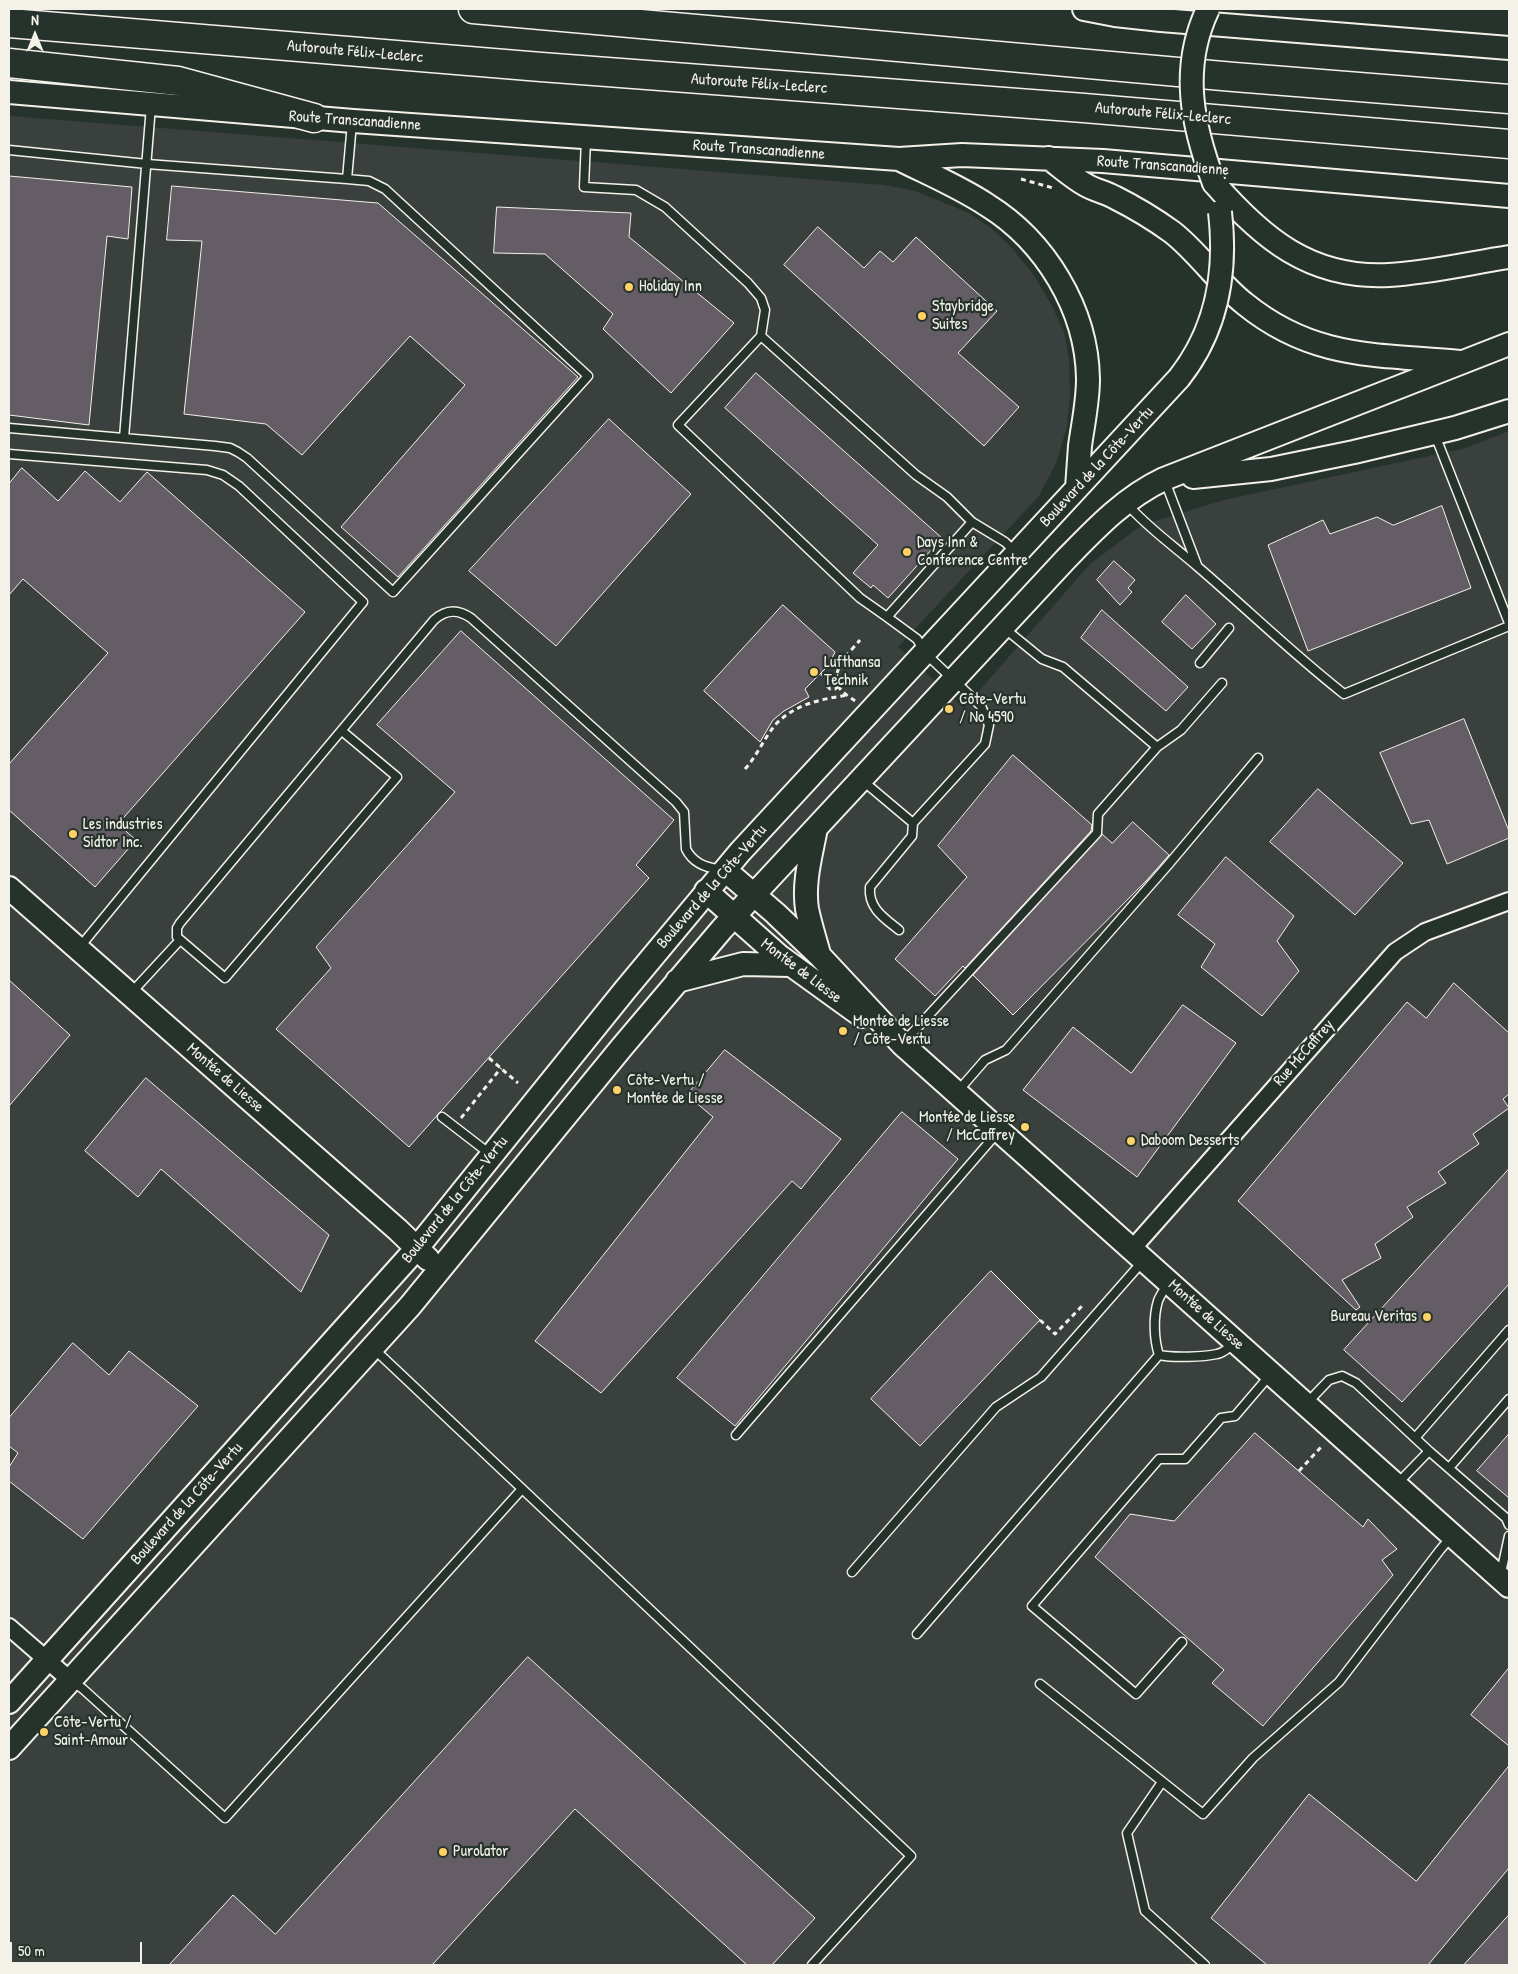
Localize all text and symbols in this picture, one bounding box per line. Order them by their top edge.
north arrow [10,10,60,60]
text: N [31,10,39,29]
street label: Autoroute Félix-Leclerc [286,37,424,67]
street label: Autoroute Félix-Leclerc [690,70,828,98]
street label: Autoroute Félix-Leclerc [1094,99,1232,129]
street label: Route Transcanadienne [288,107,422,135]
street label: Route Transcanadienne [692,136,826,164]
street label: Route Transcanadienne [1096,152,1230,180]
place label: Holiday Inn [639,277,702,297]
marker: Holiday Inn [623,281,635,293]
place label: Staybridge Suites [932,297,994,335]
marker: Staybridge Suites [916,310,928,322]
street label: Boulevard de la Côte-Vertu [1036,403,1158,531]
place label: Days Inn & Conference Centre [917,533,1028,571]
marker: Days Inn & Conference Centre [901,546,913,558]
place label: Lufthansa Technik [824,653,880,691]
marker: Lufthansa Technik [808,666,820,678]
place label: Côte-Vertu / No 4590 [959,690,1026,728]
marker: Côte-Vertu / No 4590 [943,703,955,715]
place label: Les industries Sidtor Inc. [83,815,163,853]
street label: Boulevard de la Côte-Vertu [653,821,771,953]
marker: Les industries Sidtor Inc. [67,828,79,840]
street label: Montée de Liesse [757,934,845,1008]
place label: Montée de Liesse / Côte-Vertu [853,1012,949,1050]
street label: Rue McCaffrey [1270,1016,1338,1090]
marker: Montée de Liesse / Côte-Vertu [837,1025,849,1037]
street label: Montée de Liesse [182,1039,268,1117]
place label: Côte-Vertu / Montée de Liesse [627,1071,723,1109]
marker: Côte-Vertu / Montée de Liesse [611,1084,623,1096]
place label: Montée de Liesse / McCaffrey [919,1108,1015,1146]
marker: Montée de Liesse / McCaffrey [1019,1121,1031,1133]
place label: Daboom Desserts [1141,1131,1239,1151]
street label: Boulevard de la Côte-Vertu [398,1133,512,1267]
marker: Daboom Desserts [1125,1135,1137,1147]
street label: Montée de Liesse [1164,1276,1248,1354]
place label: Bureau Veritas [1331,1307,1417,1327]
marker: Bureau Veritas [1421,1311,1433,1323]
street label: Boulevard de la Côte-Vertu [127,1439,247,1569]
place label: Côte-Vertu / Saint-Amour [54,1713,131,1751]
marker: Côte-Vertu / Saint-Amour [38,1726,50,1738]
place label: Purolator [453,1842,508,1862]
marker: Purolator [437,1846,449,1858]
scale bar [12,1932,145,1964]
text: 50 m [18,1940,45,1961]

